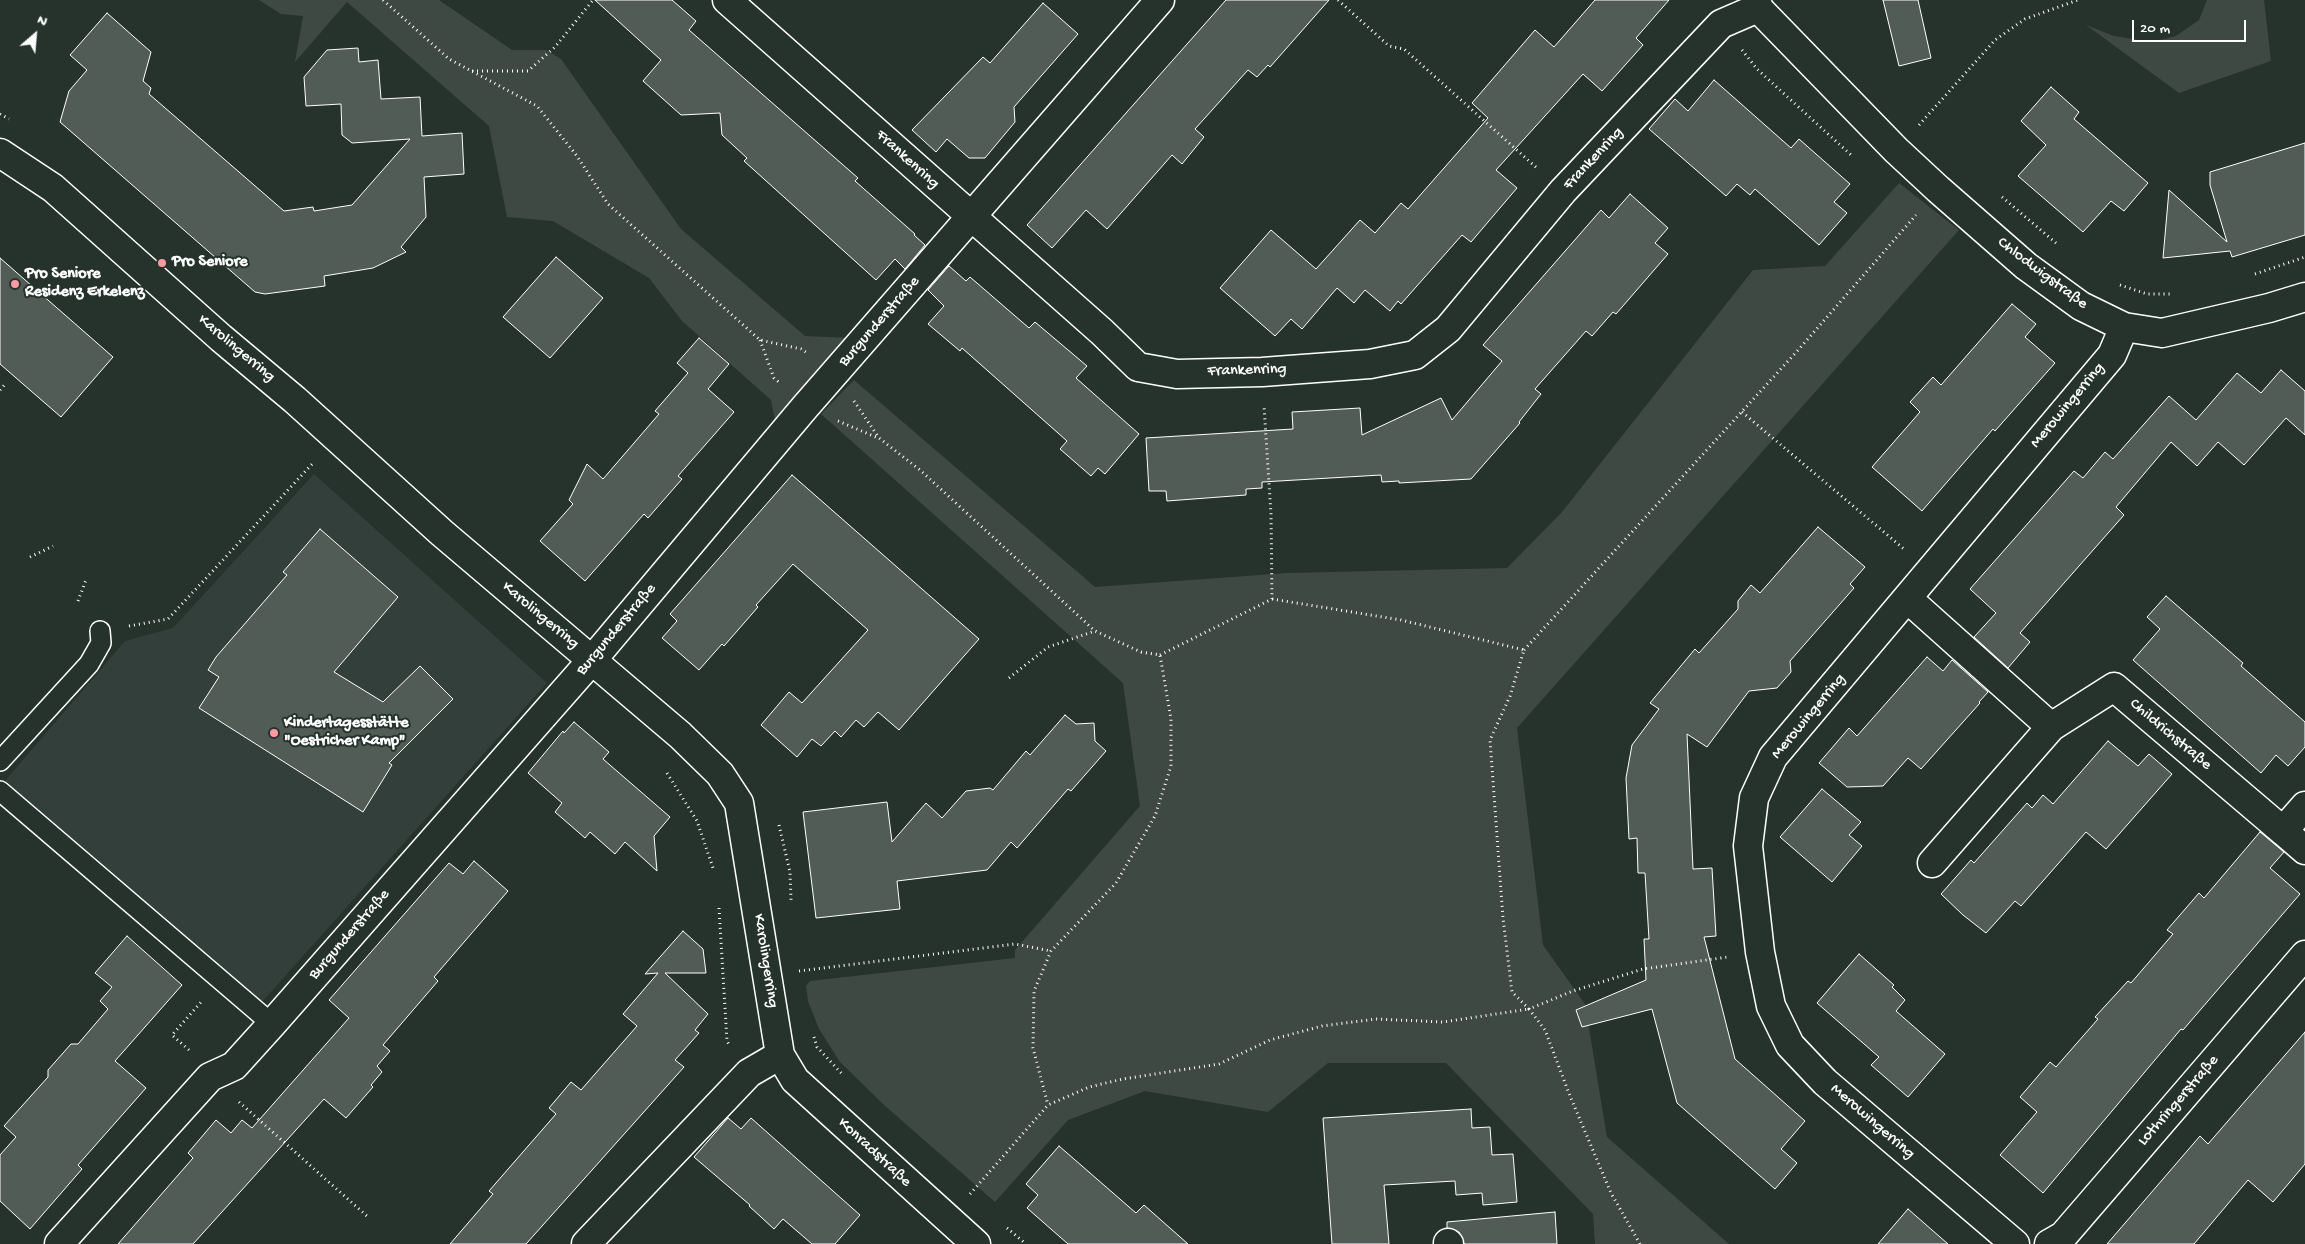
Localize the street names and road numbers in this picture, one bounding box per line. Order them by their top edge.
street label: Frankenring [1560,124,1628,194]
street label: Frankenring [871,126,943,194]
street label: Chlodwigstraße [1993,234,2091,314]
street label: Burgunderstraße [835,273,925,371]
street label: Karolingerring [193,311,279,387]
street label: Merowingerring [2027,359,2109,453]
street label: Frankenring [1207,360,1287,382]
street label: Karolingerring [497,578,583,654]
street label: Burgunderstraße [573,580,661,680]
street label: Merowingerring [1768,670,1850,764]
street label: Childrichstraße [2125,695,2215,775]
street label: Burgunderstraße [305,886,395,984]
street label: Karolingerring [748,913,782,1009]
street label: Lothringerstraße [2134,1052,2224,1150]
street label: Merowingerring [1826,1080,1918,1164]
street label: Konradstraße [833,1114,915,1192]

